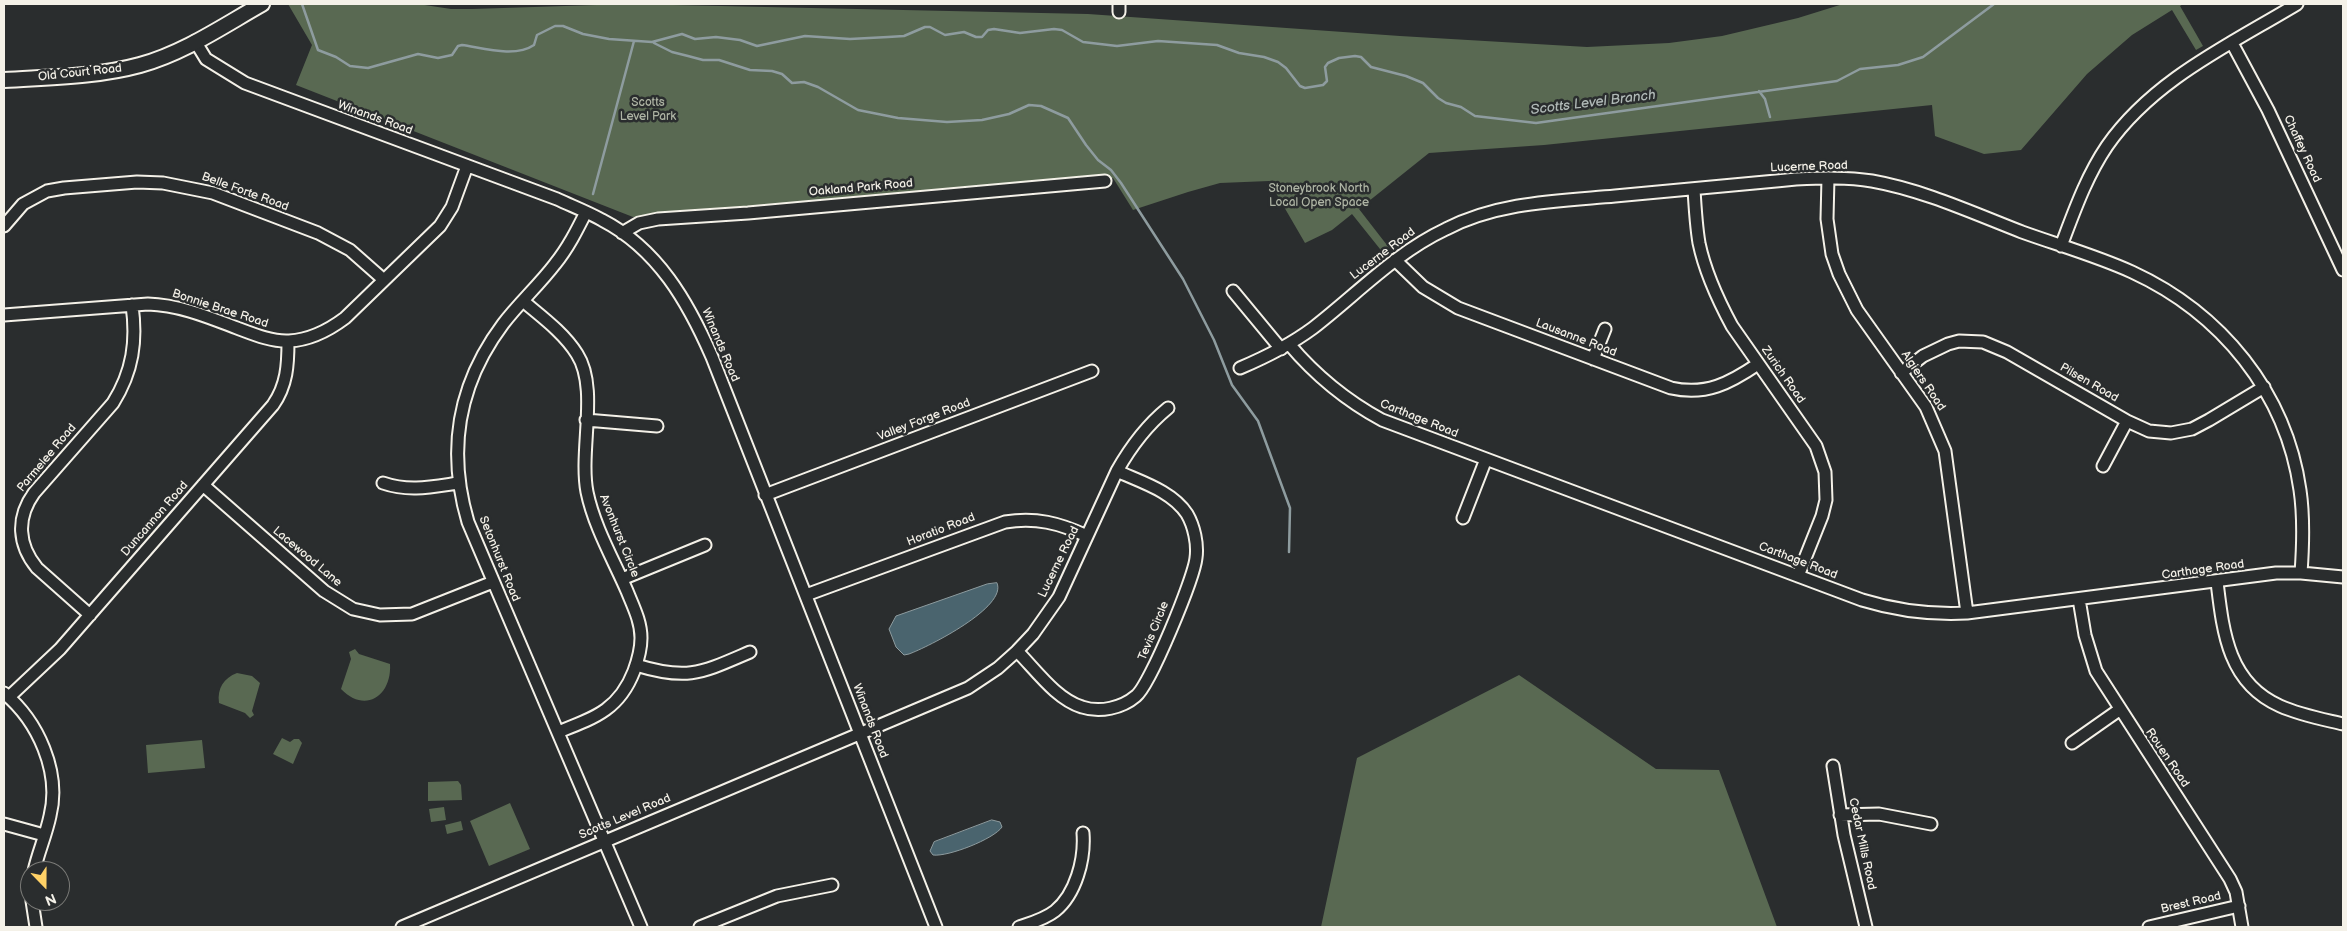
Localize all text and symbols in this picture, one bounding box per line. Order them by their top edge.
street label: Old Court Road [37,61,123,85]
water label: Scotts Level Branch [1529,87,1657,119]
park label: Scotts Level Park [620,96,676,124]
street label: Winands Road [336,98,414,138]
street label: Chaffey Road [2280,113,2324,185]
street label: Lucerne Road [1770,158,1848,176]
street label: Belle Forte Road [199,170,291,214]
street label: Oakland Park Road [808,176,914,200]
park label: Stoneybrook North Local Open Space [1269,182,1369,210]
street label: Lucerne Road [1348,225,1418,283]
street label: Bonnie Brae Road [170,287,270,331]
street label: Winands Road [698,306,742,384]
street label: Lausanne Road [1533,316,1619,360]
street label: Zurich Road [1758,344,1808,406]
street label: Algiers Road [1898,348,1948,414]
street label: Pilsen Road [2057,360,2121,406]
street label: Valley Forge Road [876,396,972,444]
street label: Carthage Road [1378,397,1460,441]
street label: Parmelee Road [14,421,80,495]
street label: Duncannon Road [118,479,192,559]
street label: Avonhurst Circle [596,492,642,580]
street label: Horatio Road [905,510,977,550]
street label: Setonhurst Road [475,514,523,604]
street label: Lacewood Lane [270,524,344,590]
street label: Lucerne Road [1036,524,1082,600]
street label: Carthage Road [1757,539,1839,583]
street label: Carthage Road [2161,557,2245,583]
street label: Tevis Circle [1136,599,1172,663]
street label: Winands Road [849,682,891,760]
street label: Rouen Road [2142,726,2192,790]
street label: Scotts Level Road [577,791,673,843]
street label: Cedar Mills Road [1845,797,1879,891]
north arrow [20,861,70,911]
street label: Brest Road [2160,889,2222,917]
text: N [42,890,58,909]

